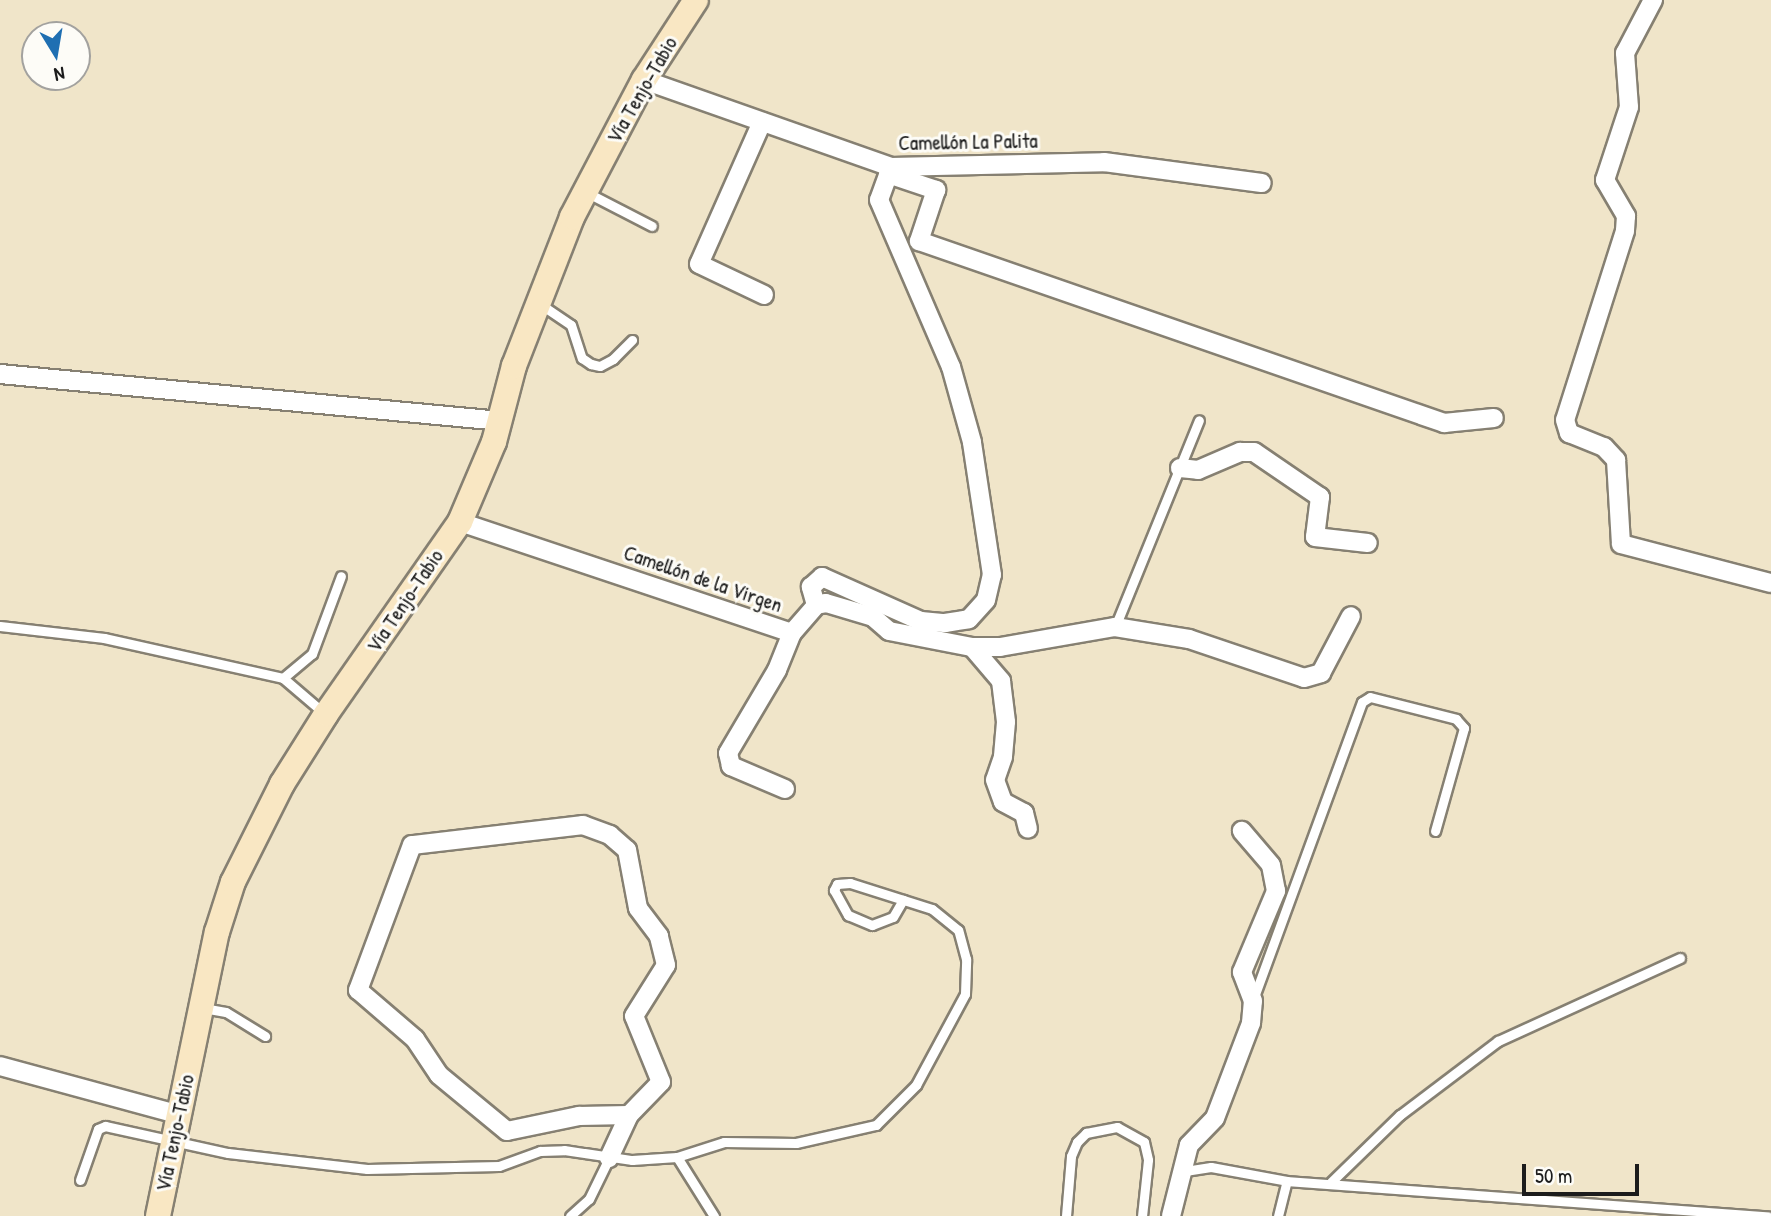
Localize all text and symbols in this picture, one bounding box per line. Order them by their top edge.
north arrow [21,21,91,91]
street label: Vía Tenjo-Tabio [601,32,683,148]
text: N [52,61,67,88]
street label: Camellón La Palita [898,128,1038,156]
street label: Camellón de la Virgen [620,540,786,618]
street label: Vía Tenjo-Tabio [361,545,449,657]
street label: Vía Tenjo-Tabio [150,1072,200,1194]
scale bar [1526,1150,1643,1194]
text: 50 m [1535,1161,1572,1190]

